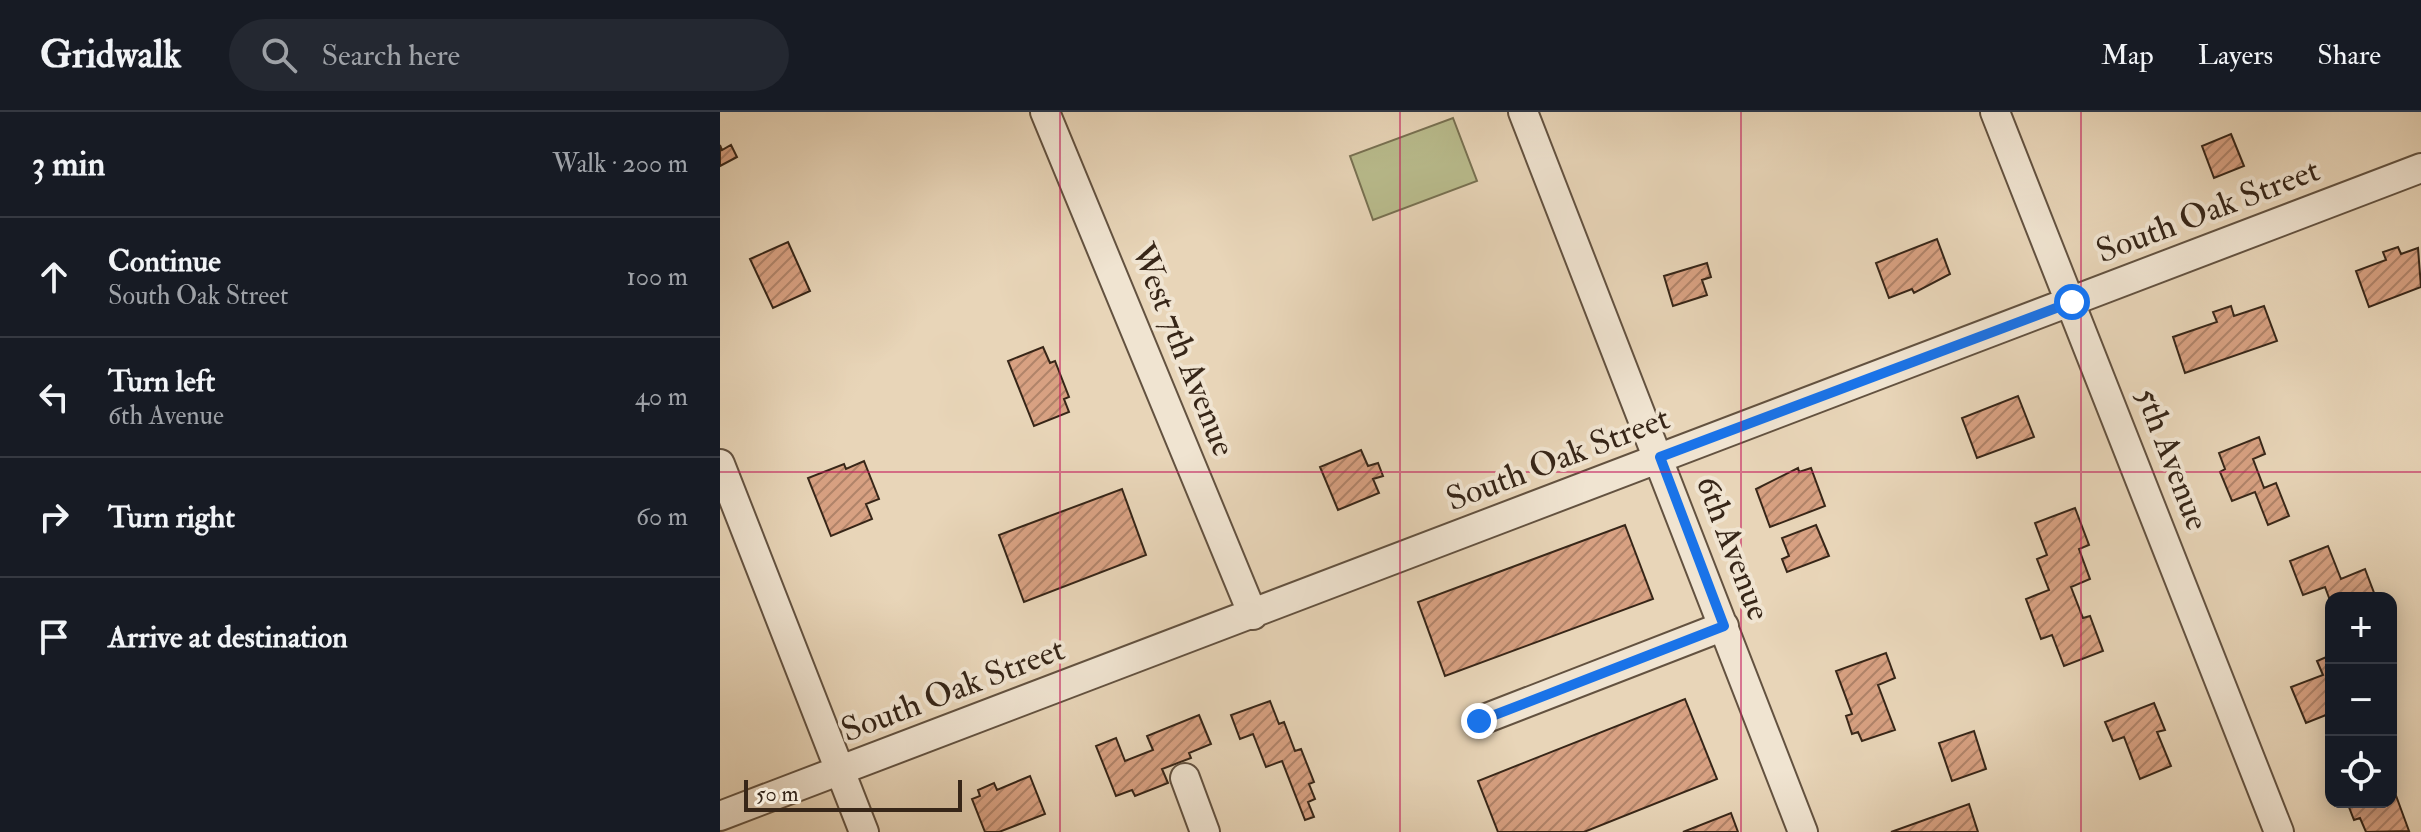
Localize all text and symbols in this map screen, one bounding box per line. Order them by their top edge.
search box [229,19,789,91]
text: Gridwalk [40,31,181,79]
icon: search [257,33,301,77]
text: Search here [321,37,460,74]
text: Map [2101,38,2154,73]
text: Layers [2198,38,2273,73]
text: Share [2317,38,2381,73]
text: 3 min [32,143,105,186]
text: Walk · 200 m [552,148,688,180]
street label: South Oak Street [2090,149,2326,273]
street label: West 7th Avenue [1120,236,1245,463]
text: Continue [108,243,221,280]
icon: ahead [32,255,76,299]
text: 100 m [627,261,688,293]
text: South Oak Street [108,280,288,312]
route start [2054,284,2090,320]
text: Turn left [108,363,215,400]
icon: left [32,375,76,419]
text: 40 m [635,381,688,413]
street label: 5th Avenue [2125,382,2219,536]
street label: South Oak Street [1440,397,1676,521]
text: 6th Avenue [108,400,224,432]
street label: 6th Avenue [1686,470,1780,626]
icon: right [32,495,76,539]
text: Turn right [108,499,235,536]
text: 60 m [636,501,688,533]
map controls [2325,592,2397,808]
button: + [2325,592,2397,664]
icon: arrive [32,615,76,659]
text: Arrive at destination [108,619,348,656]
street label: South Oak Street [835,628,1071,752]
button: − [2325,664,2397,736]
route end [1461,703,1497,739]
button: locate [2325,736,2397,808]
scale bar [744,776,962,812]
text: 50 m [756,780,798,808]

